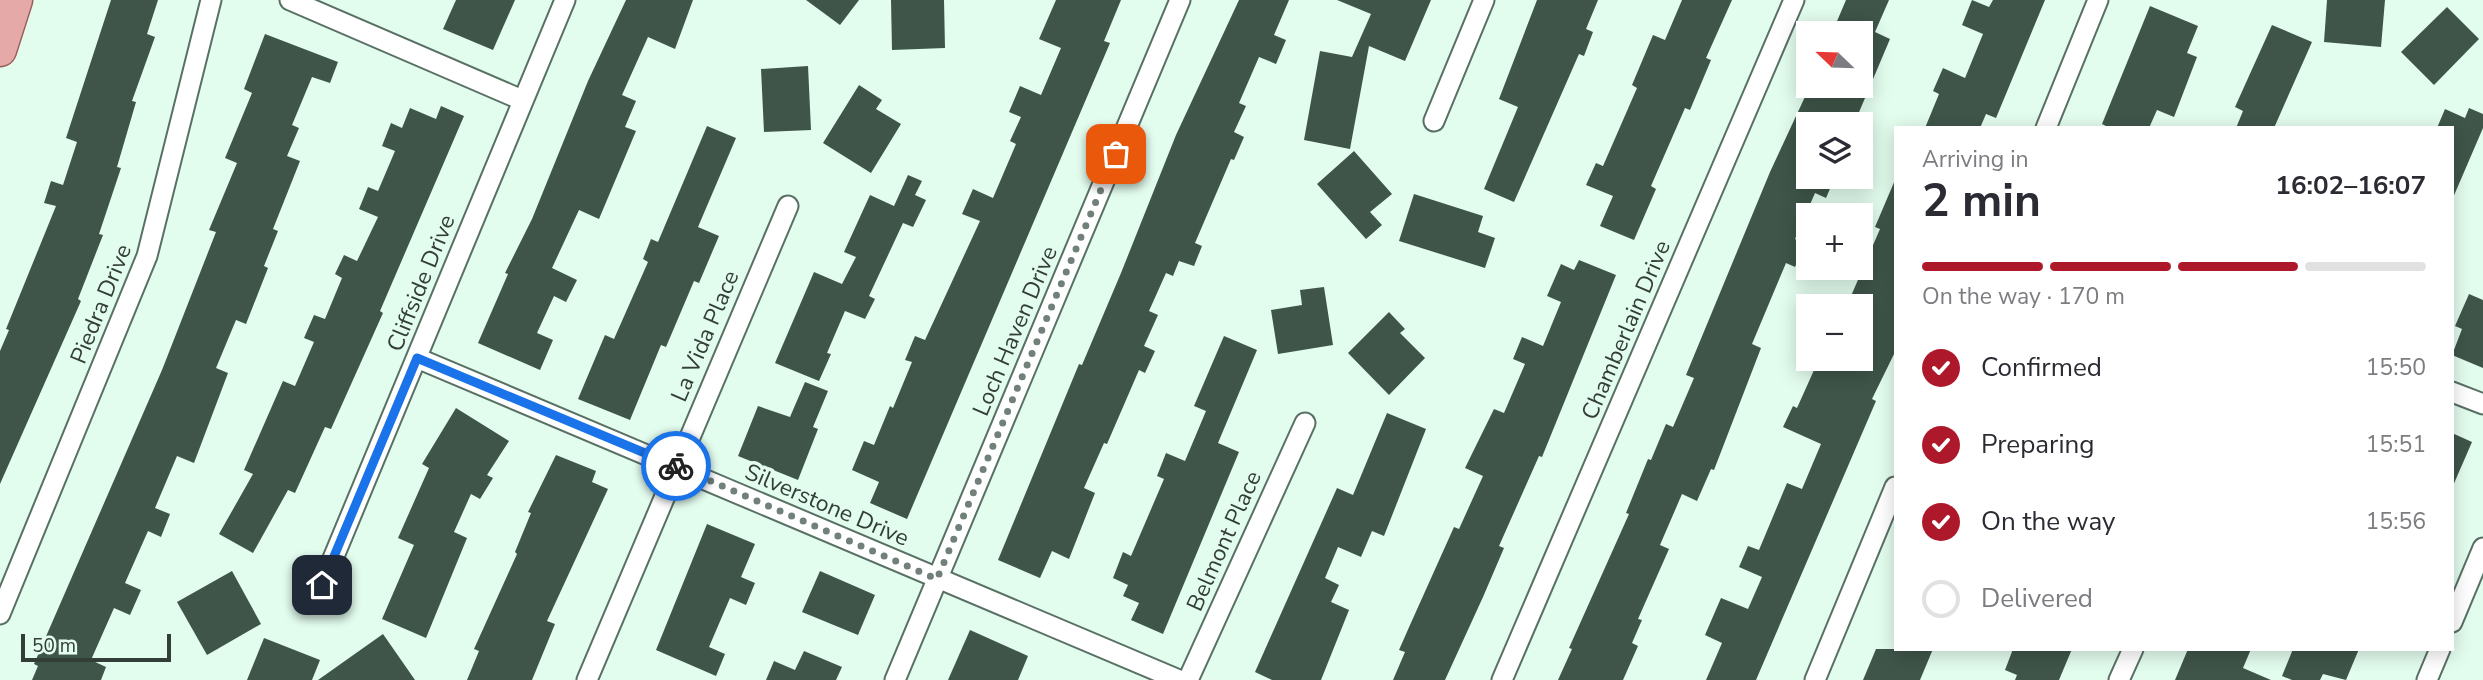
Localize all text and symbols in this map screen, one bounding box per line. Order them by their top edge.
north arrow [1796,21,1872,98]
map controls [1796,21,1873,371]
button: layers [1796,112,1873,189]
pin [1086,124,1146,184]
icon: bag [1097,135,1135,173]
text: Arriving in [1922,144,2029,175]
text: 16:02–16:07 [2275,168,2426,203]
text: 2 min [1922,169,2041,232]
button: + [1796,203,1873,280]
street label: Cliffside Drive [379,210,463,356]
street label: Chamberlain Drive [1574,235,1678,425]
street label: Piedra Drive [63,240,139,368]
street label: Loch Haven Drive [965,241,1065,421]
street label: La Vida Place [663,266,747,406]
text: On the way · 170 m [1922,281,2125,312]
button: − [1796,294,1873,371]
icon: check [1922,349,1960,387]
text: Confirmed [1981,350,2102,385]
text: 15:50 [2366,352,2426,383]
icon: check [1922,426,1960,464]
text: Preparing [1981,427,2094,462]
text: 15:51 [2366,429,2426,460]
courier [641,431,711,501]
icon: bike [657,447,695,485]
street label: Silverstone Drive [740,456,914,554]
street label: Belmont Place [1179,466,1269,616]
icon: check [1922,503,1960,541]
text: On the way [1981,504,2115,539]
text: 15:56 [2366,506,2426,537]
pin [292,555,352,615]
icon: home [303,566,341,604]
text: Delivered [1981,581,2093,616]
scale bar [21,631,172,663]
text: 50 m [32,633,76,659]

